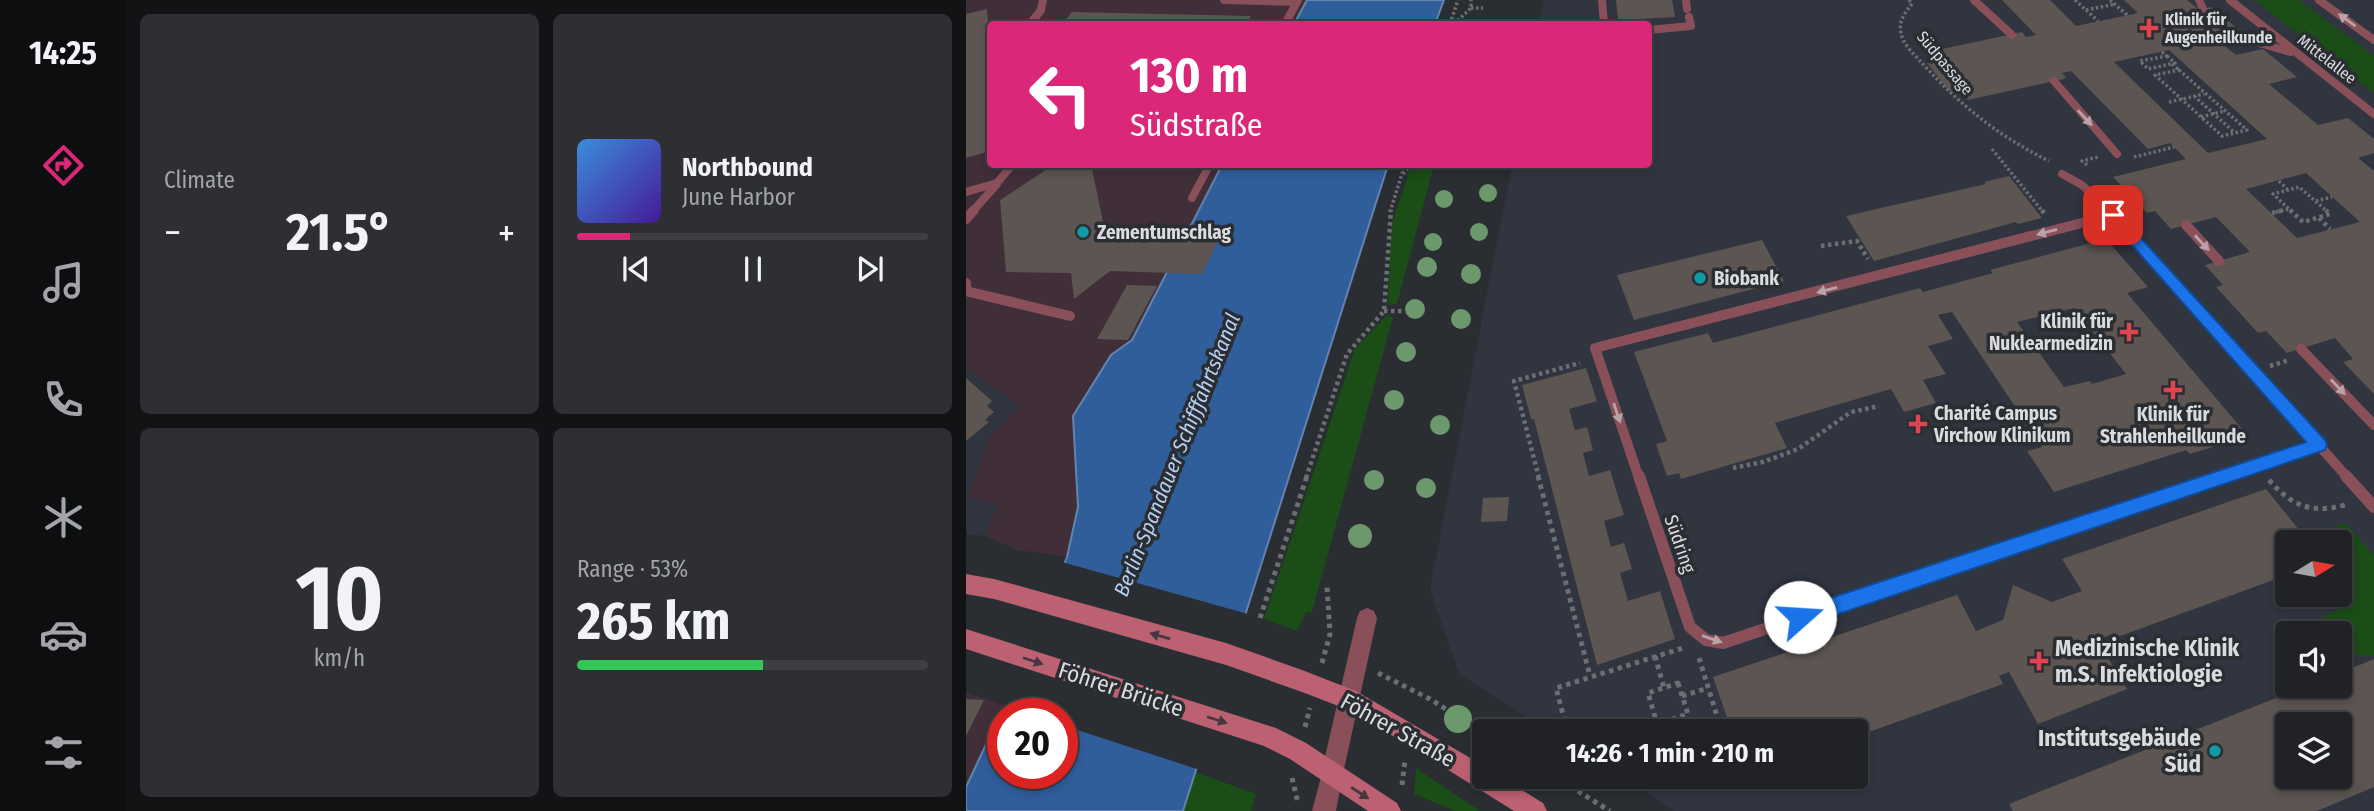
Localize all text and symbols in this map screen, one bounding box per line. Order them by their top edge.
place label: Klinik für Augenheilkunde [2164,10,2273,47]
one-way arrow [2338,13,2356,27]
marker: Klinik für Augenheilkunde [2139,18,2159,38]
street label: Südpassage [1913,27,1977,99]
street label: Mittelallee [2294,30,2360,88]
text: 14:25 [29,34,97,72]
text: 130 m [1130,46,1248,105]
icon: left [1015,49,1106,140]
text: Südstraße [1130,106,1263,144]
one-way arrow [2076,109,2092,126]
icon: directions [39,141,88,190]
text: Northbound [682,152,813,183]
text: Climate [164,166,235,194]
text: June Harbor [682,183,795,211]
pin [2083,185,2143,245]
icon: arrive [2094,196,2132,234]
text: 21.5° [286,201,393,264]
text: − [164,210,181,256]
text: + [498,210,515,256]
place label: Zementumschlag [1097,221,1232,244]
marker: Zementumschlag [1075,224,1091,240]
one-way arrow [2036,228,2057,238]
one-way arrow [2194,234,2210,252]
icon: previous [617,250,655,288]
icon: pause [734,250,772,288]
icon: next [851,250,889,288]
icon: music [39,258,88,307]
place label: Biobank [1714,267,1779,290]
marker: Biobank [1692,270,1708,286]
one-way arrow [1815,285,1837,296]
water label: Berlin-Spandauer Schifffahrtskanal [1108,310,1246,600]
place label: Klinik für Nuklearmedizin [1989,310,2114,355]
marker: Klinik für Nuklearmedizin [2119,322,2139,342]
icon: phone [39,375,88,424]
one-way arrow [2329,378,2345,395]
marker: Klinik für Strahlenheilkunde [2163,380,2183,400]
one-way arrow [1612,402,1623,423]
place label: Charité Campus Virchow Klinikum [1933,402,2071,447]
place label: Klinik für Strahlenheilkunde [2100,403,2246,448]
marker: Charité Campus Virchow Klinikum [1908,414,1928,434]
icon: climate [39,493,88,542]
street label: Südring [1659,512,1701,576]
north arrow [2275,530,2352,607]
map controls [2275,530,2352,789]
text: 10 [295,544,384,653]
text: Range · 53% [577,555,688,583]
position arrow [1763,580,1837,654]
text: 265 km [577,590,731,653]
icon: car [39,610,88,659]
button: sound [2275,621,2352,698]
one-way arrow [1149,630,1171,641]
one-way arrow [1702,634,1723,645]
place label: Medizinische Klinik m.S. Infektiologie [2055,634,2240,688]
text: km/h [314,644,365,672]
marker: Medizinische Klinik m.S. Infektiologie [2029,651,2049,671]
one-way arrow [1023,656,1044,667]
street label: Föhrer Brücke [1055,656,1187,722]
street label: Föhrer Straße [1336,687,1460,773]
speed limit sign: 20 [987,698,1078,789]
button: layers [2275,712,2352,789]
one-way arrow [1207,716,1228,726]
place label: Institutsgebäude Süd [2038,724,2201,778]
icon: filters [39,728,88,777]
text: 14:26 · 1 min · 210 m [1566,738,1774,769]
marker: Institutsgebäude Süd [2207,743,2223,759]
one-way arrow [1350,786,1370,799]

